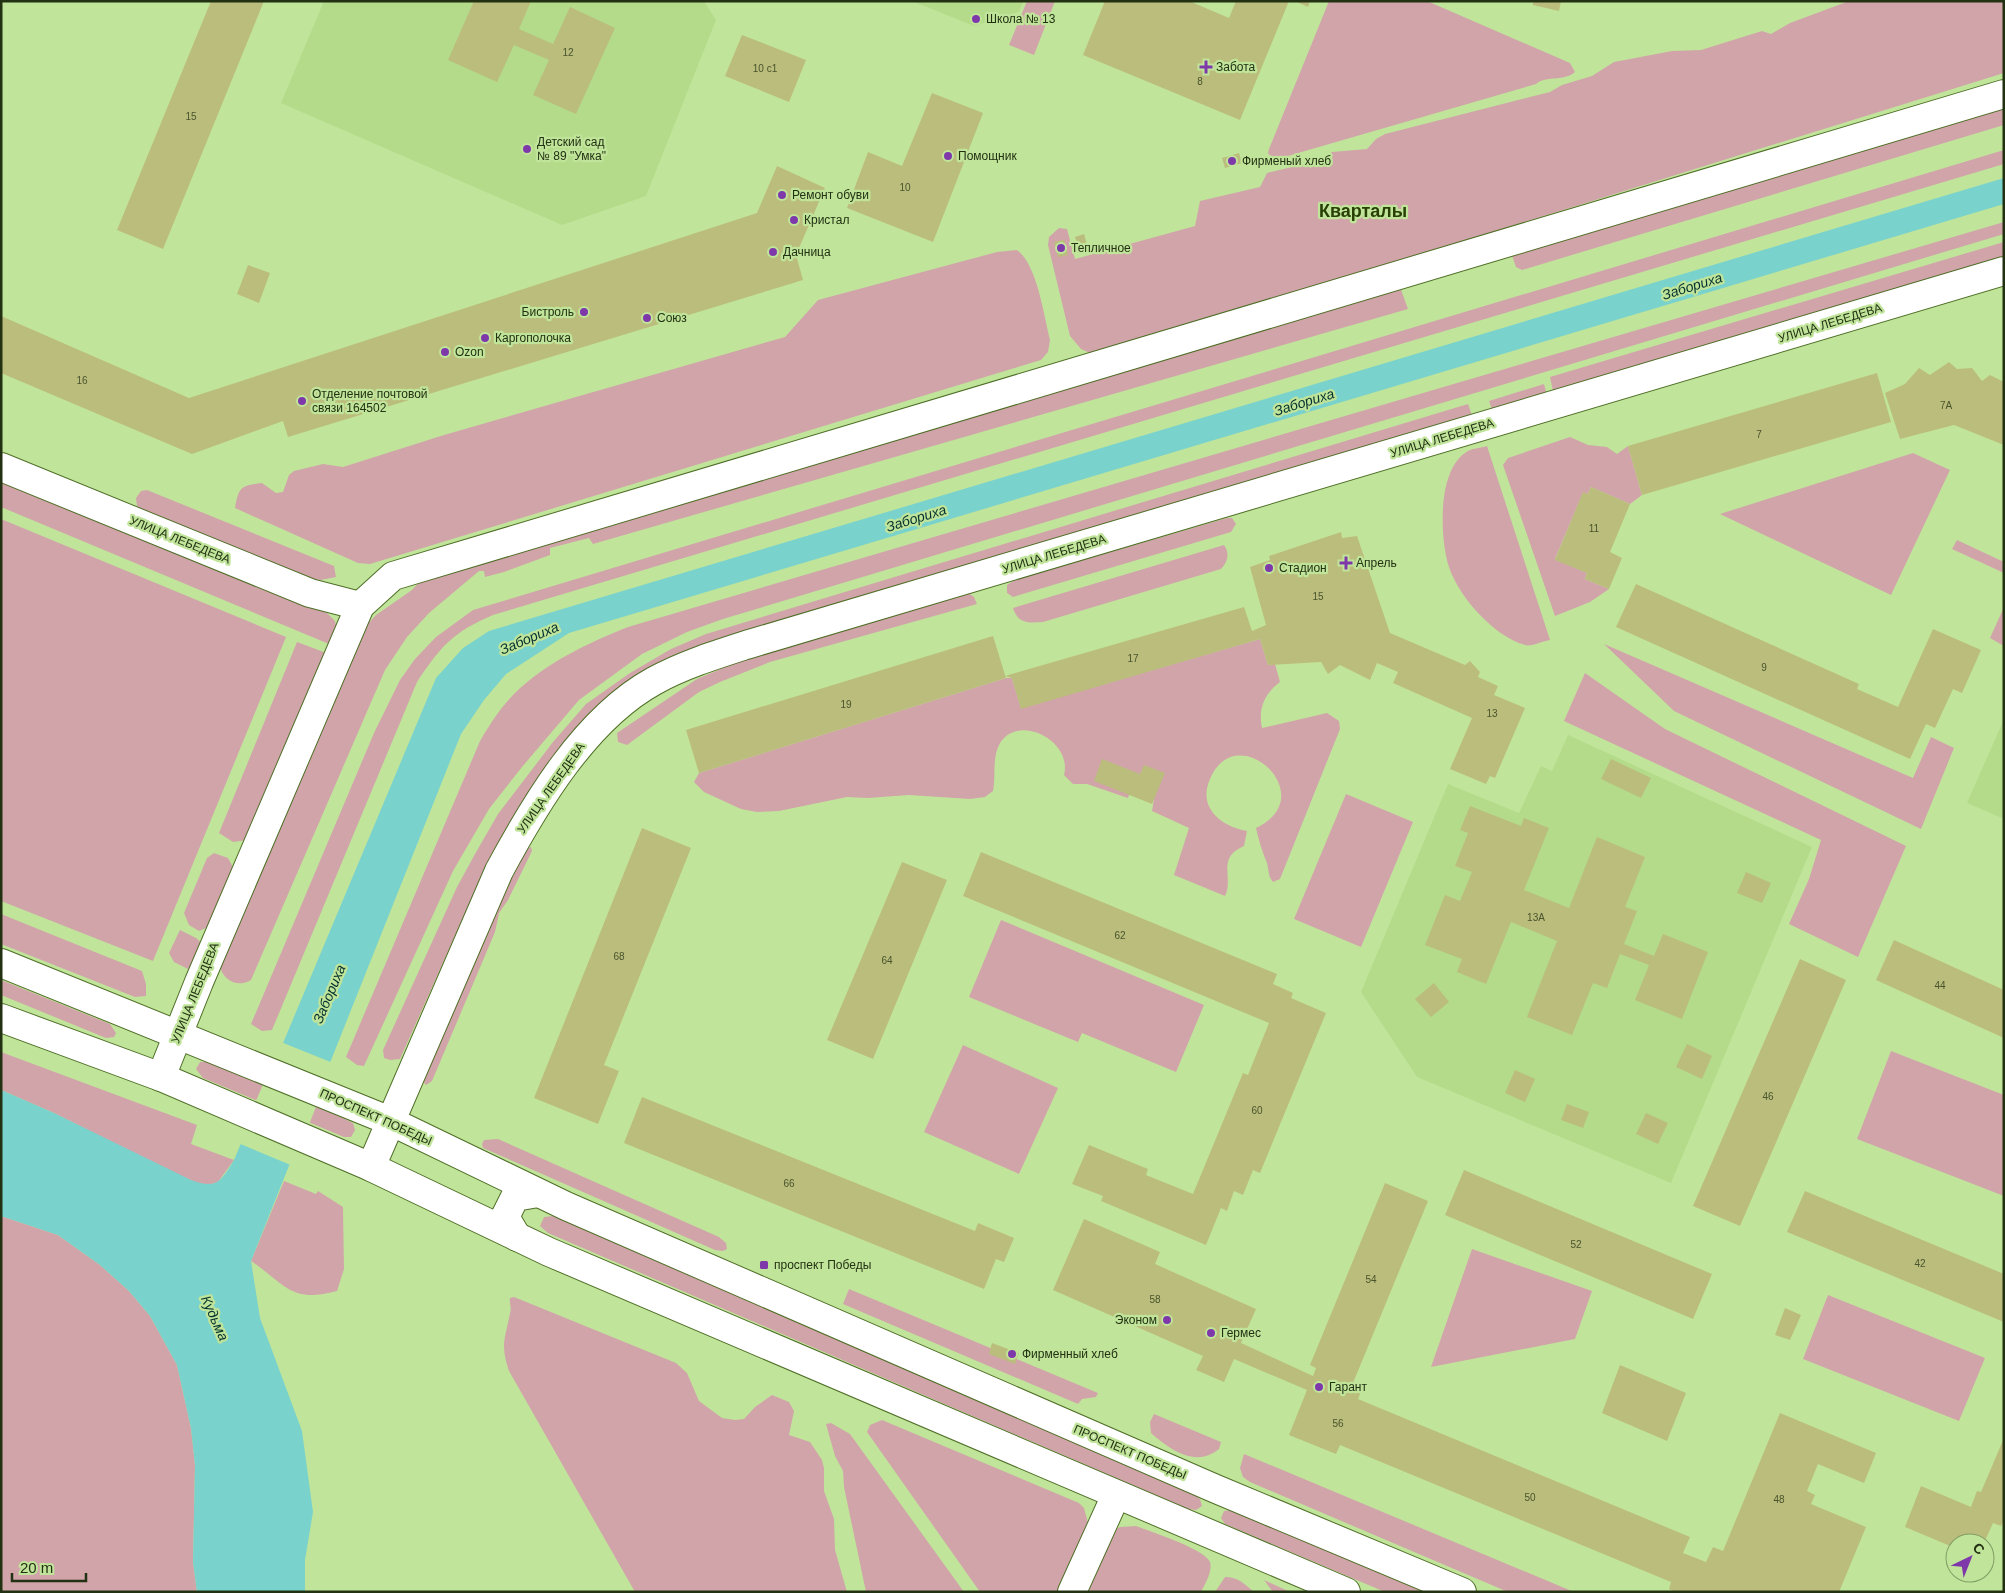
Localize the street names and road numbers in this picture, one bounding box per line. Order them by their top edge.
street label: УЛИЦА ЛЕБЕДЕВА [1777,301,1883,345]
street label: УЛИЦА ЛЕБЕДЕВА [1389,416,1495,460]
street label: УЛИЦА ЛЕБЕДЕВА [128,513,232,567]
street label: УЛИЦА ЛЕБЕДЕВА [1001,532,1107,576]
street label: УЛИЦА ЛЕБЕДЕВА [514,740,588,836]
street label: УЛИЦА ЛЕБЕДЕВА [168,941,222,1045]
street label: ПРОСПЕКТ ПОБЕДЫ [318,1086,434,1148]
street label: ПРОСПЕКТ ПОБЕДЫ [1071,1422,1189,1482]

